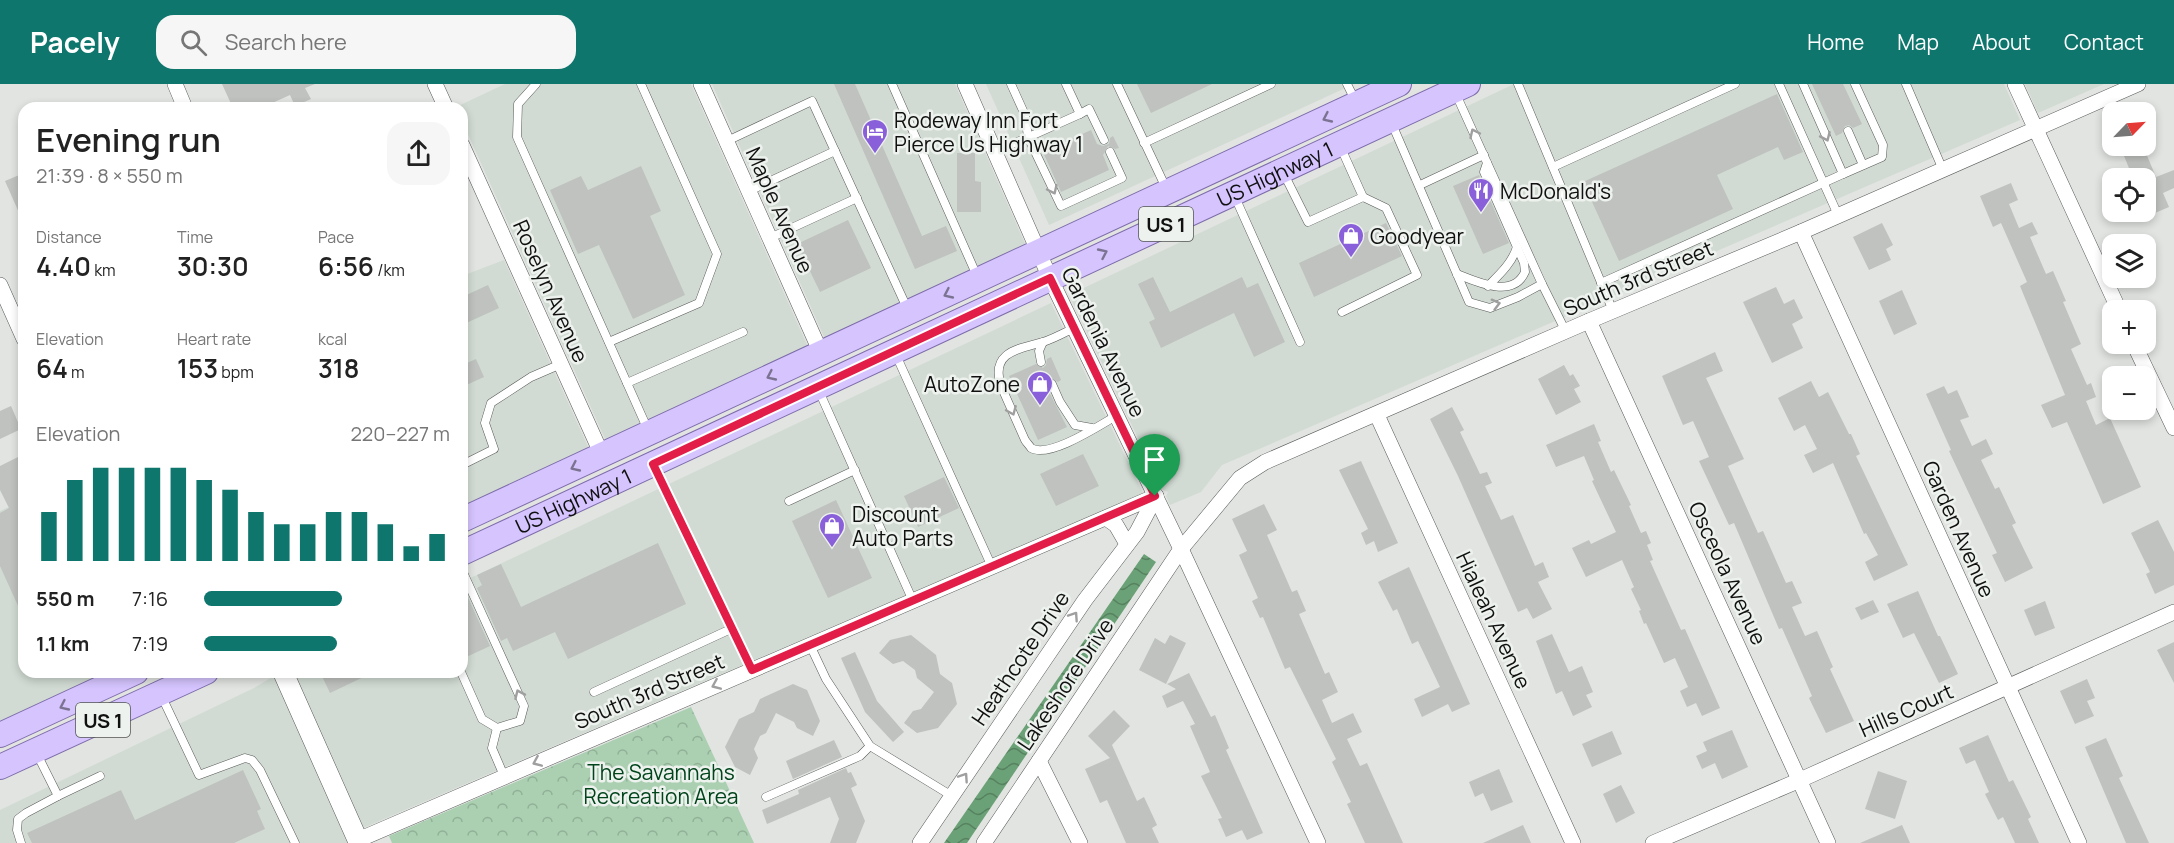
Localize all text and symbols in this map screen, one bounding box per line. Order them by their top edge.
search box [156,15,576,69]
text: Pacely [30,23,120,61]
icon: search [177,26,210,59]
text: Search here [225,27,347,57]
text: Home [1807,28,1864,56]
text: Map [1897,28,1939,56]
text: About [1972,28,2031,56]
text: Contact [2064,28,2144,56]
north arrow [2102,102,2156,156]
map controls [2102,102,2156,420]
place label: Rodeway Inn Fort Pierce Us Highway 1 [894,106,1083,158]
one-way arrow [1322,110,1333,122]
text: Evening run [36,117,221,162]
hotel icon: Rodeway Inn Fort Pierce Us Highway 1 [860,117,890,155]
button: share [387,122,450,185]
one-way arrow [1469,128,1481,139]
one-way arrow [1819,131,1831,142]
street label: US Highway 1 [1212,135,1338,213]
street label: Maple Avenue [740,143,820,277]
text: 21:39 · 8 × 550 m [36,162,183,189]
button: locate [2102,168,2156,222]
restaurant icon: McDonald's [1466,176,1496,214]
place label: McDonald's [1500,177,1611,205]
one-way arrow [1046,183,1058,194]
road number: US 1 [1139,207,1193,241]
street label: Roselyn Avenue [507,215,595,367]
shop icon: Goodyear [1336,221,1366,259]
place label: Goodyear [1370,222,1464,250]
text: Distance [36,226,102,248]
text: Time [177,226,213,248]
text: Pace [318,226,354,248]
street label: South 3rd Street [1559,234,1717,322]
button: layers [2102,234,2156,288]
text: 4.40 [36,248,91,284]
text: 30:30 [177,248,249,284]
text: 6:56 [318,248,374,284]
one-way arrow [1096,249,1107,261]
text: km [91,259,116,281]
text: /km [374,259,405,281]
street label: Gardenia Avenue [1056,262,1152,422]
one-way arrow [943,287,954,299]
one-way arrow [1491,299,1501,312]
button: + [2102,300,2156,354]
text: Elevation [36,328,104,350]
text: Heart rate [177,328,251,350]
text: kcal [318,328,347,350]
text: 64 [36,350,68,386]
text: 153 [177,350,218,386]
text: 318 [318,350,359,386]
text: m [68,361,85,383]
text: bpm [218,361,254,383]
button: − [2102,366,2156,420]
one-way arrow [767,369,778,381]
shop icon: AutoZone [1025,369,1055,407]
place label: AutoZone [924,370,1020,398]
one-way arrow [1005,405,1017,416]
text: Elevation [36,420,120,447]
text: 220–227 m [350,420,450,447]
pin [1129,434,1180,496]
icon: arrive [1138,443,1171,476]
street label: Garden Avenue [1916,456,2002,602]
one-way arrow [571,460,582,472]
street label: US Highway 1 [511,462,636,540]
street label: Osceola Avenue [1683,497,1773,649]
place label: Discount Auto Parts [852,500,953,552]
shop icon: Discount Auto Parts [817,511,847,549]
street label: Hialeah Avenue [1450,547,1538,693]
text: 550 m [36,585,95,612]
text: 7:16 [132,585,168,612]
street label: Heathcote Drive [965,585,1075,731]
one-way arrow [1067,611,1078,622]
street label: Lakeshore Drive [1010,612,1120,756]
text: 1.1 km [36,630,89,657]
text: 7:19 [132,630,168,657]
street label: South 3rd Street [570,647,728,735]
street label: Hills Court [1855,677,1957,743]
one-way arrow [711,678,722,690]
one-way arrow [514,690,526,701]
one-way arrow [59,698,70,710]
road number: US 1 [76,703,130,737]
one-way arrow [532,755,543,767]
park label: The Savannahs Recreation Area [583,758,739,810]
one-way arrow [957,773,968,784]

